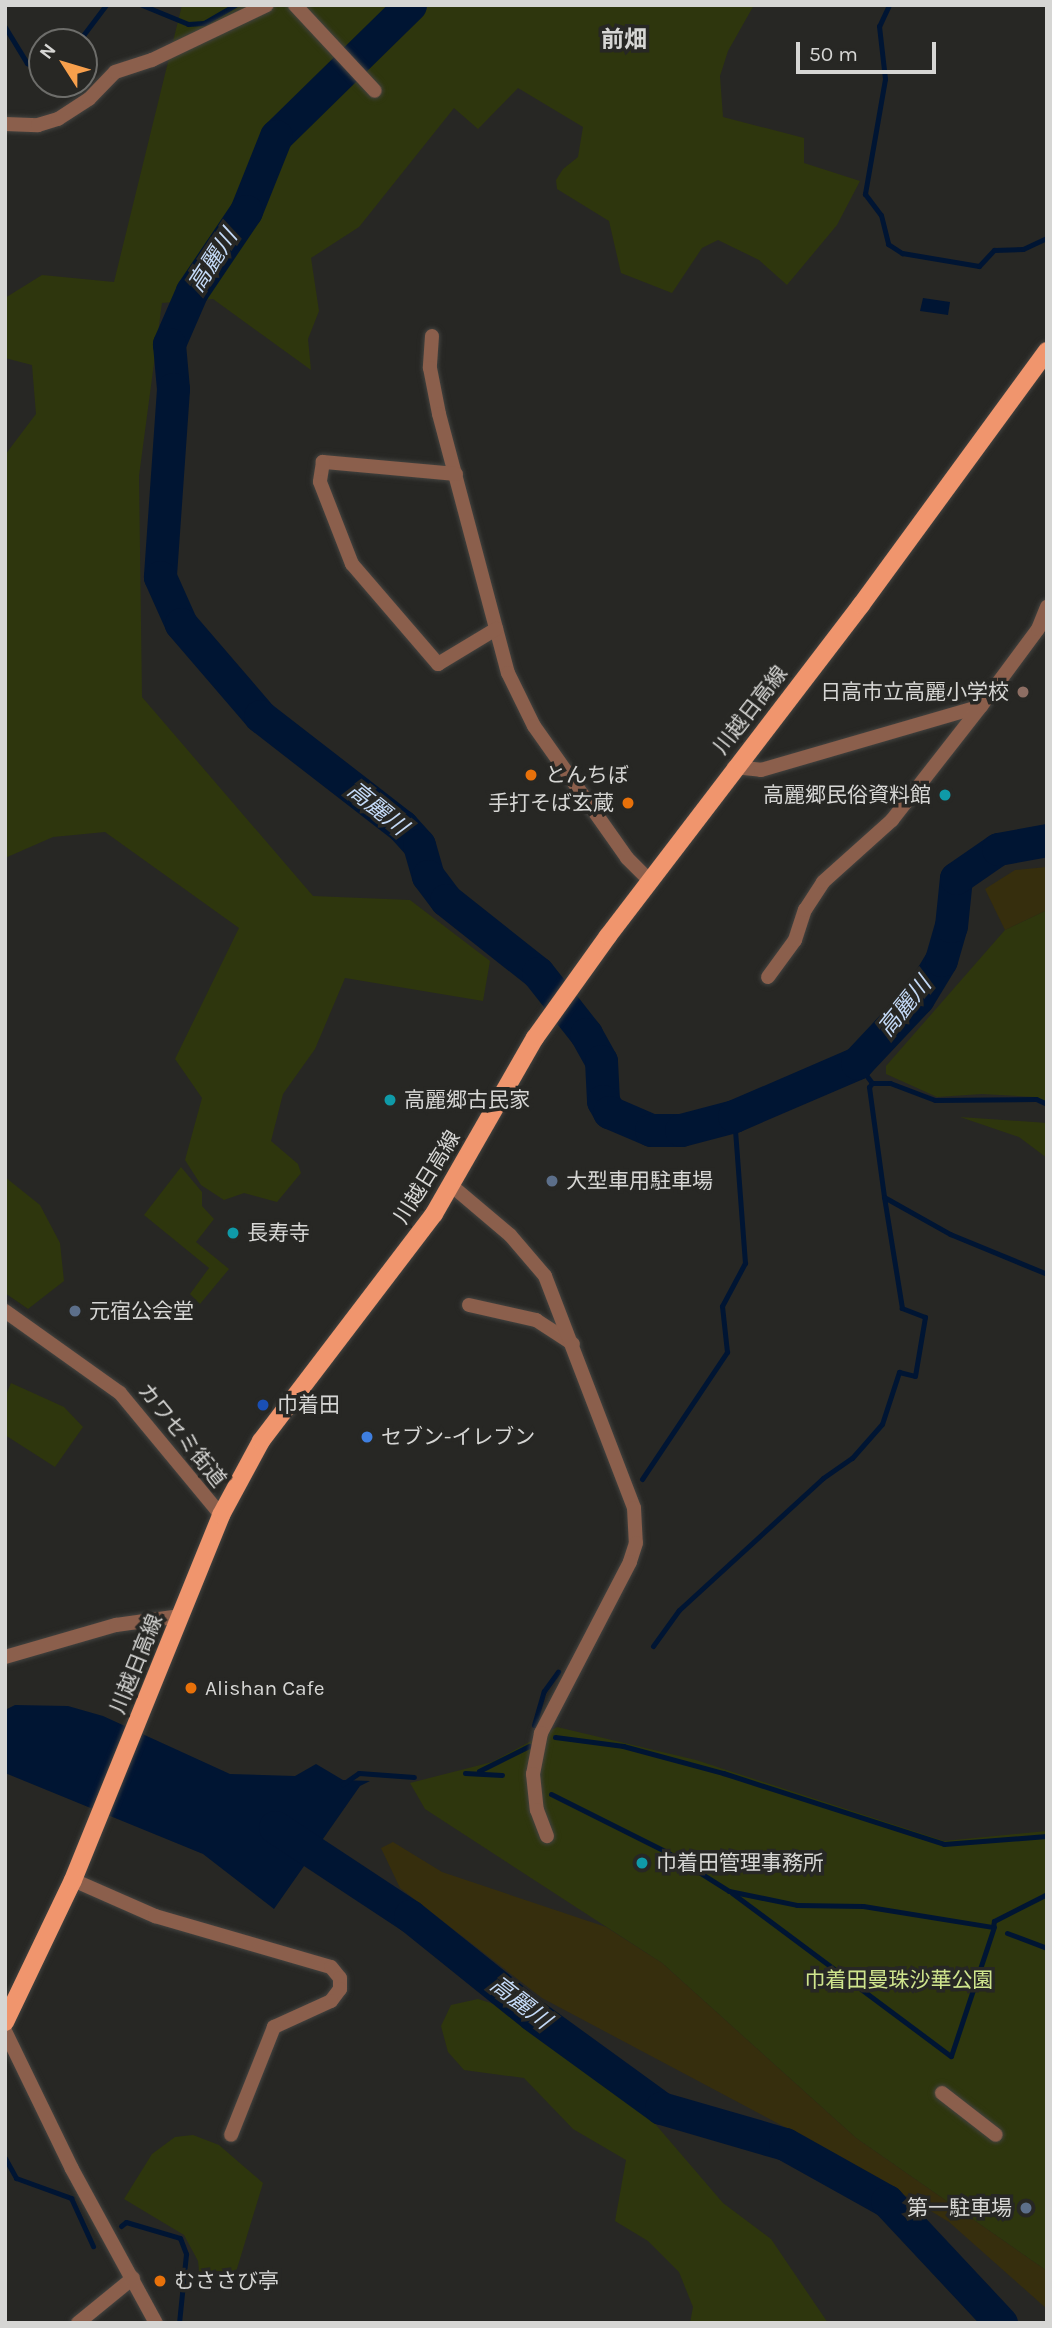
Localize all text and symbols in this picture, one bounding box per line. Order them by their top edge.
district label: 前畑 [601,26,647,54]
north arrow [28,28,98,98]
scale bar [800,28,940,72]
text: N [35,40,61,64]
text: 50 m [809,42,858,66]
water label: 高麗川 [183,225,243,297]
street label: 川越日高線 [708,661,792,759]
place label: 日高市立高麗小学校 [820,679,1009,705]
marker: 日高市立高麗小学校 [1015,684,1031,700]
place label: とんちぼ [545,762,629,788]
marker: とんちぼ [523,767,539,783]
water label: 高麗川 [342,777,412,841]
place label: 高麗郷民俗資料館 [763,782,931,808]
marker: 高麗郷民俗資料館 [937,787,953,803]
place label: 手打そば玄蔵 [488,790,614,816]
marker: 手打そば玄蔵 [620,795,636,811]
water label: 高麗川 [873,972,937,1042]
place label: 高麗郷古民家 [404,1087,530,1113]
marker: 高麗郷古民家 [382,1092,398,1108]
street label: 川越日高線 [388,1126,466,1228]
place label: 大型車用駐車場 [566,1168,713,1194]
marker: 大型車用駐車場 [544,1173,560,1189]
place label: 長寿寺 [247,1220,310,1246]
marker: 長寿寺 [225,1225,241,1241]
place label: 元宿公会堂 [89,1298,194,1324]
marker: 元宿公会堂 [67,1303,83,1319]
street label: カワセミ街道 [133,1378,231,1492]
place label: 巾着田 [277,1392,340,1418]
marker: 巾着田 [255,1397,271,1413]
place label: セブン-イレブン [381,1424,535,1450]
marker: セブン-イレブン [359,1429,375,1445]
street label: 川越日高線 [105,1611,167,1717]
place label: Alishan Cafe [205,1675,325,1701]
marker: Alishan Cafe [183,1680,199,1696]
place label: 巾着田管理事務所 [656,1850,824,1876]
marker: 巾着田管理事務所 [634,1855,650,1871]
park label: 巾着田曼珠沙華公園 [805,1967,993,1993]
water label: 高麗川 [484,1971,556,2035]
place label: 第一駐車場 [907,2195,1012,2221]
marker: 第一駐車場 [1018,2200,1034,2216]
place label: むささび亭 [174,2268,279,2294]
marker: むささび亭 [152,2273,168,2289]

